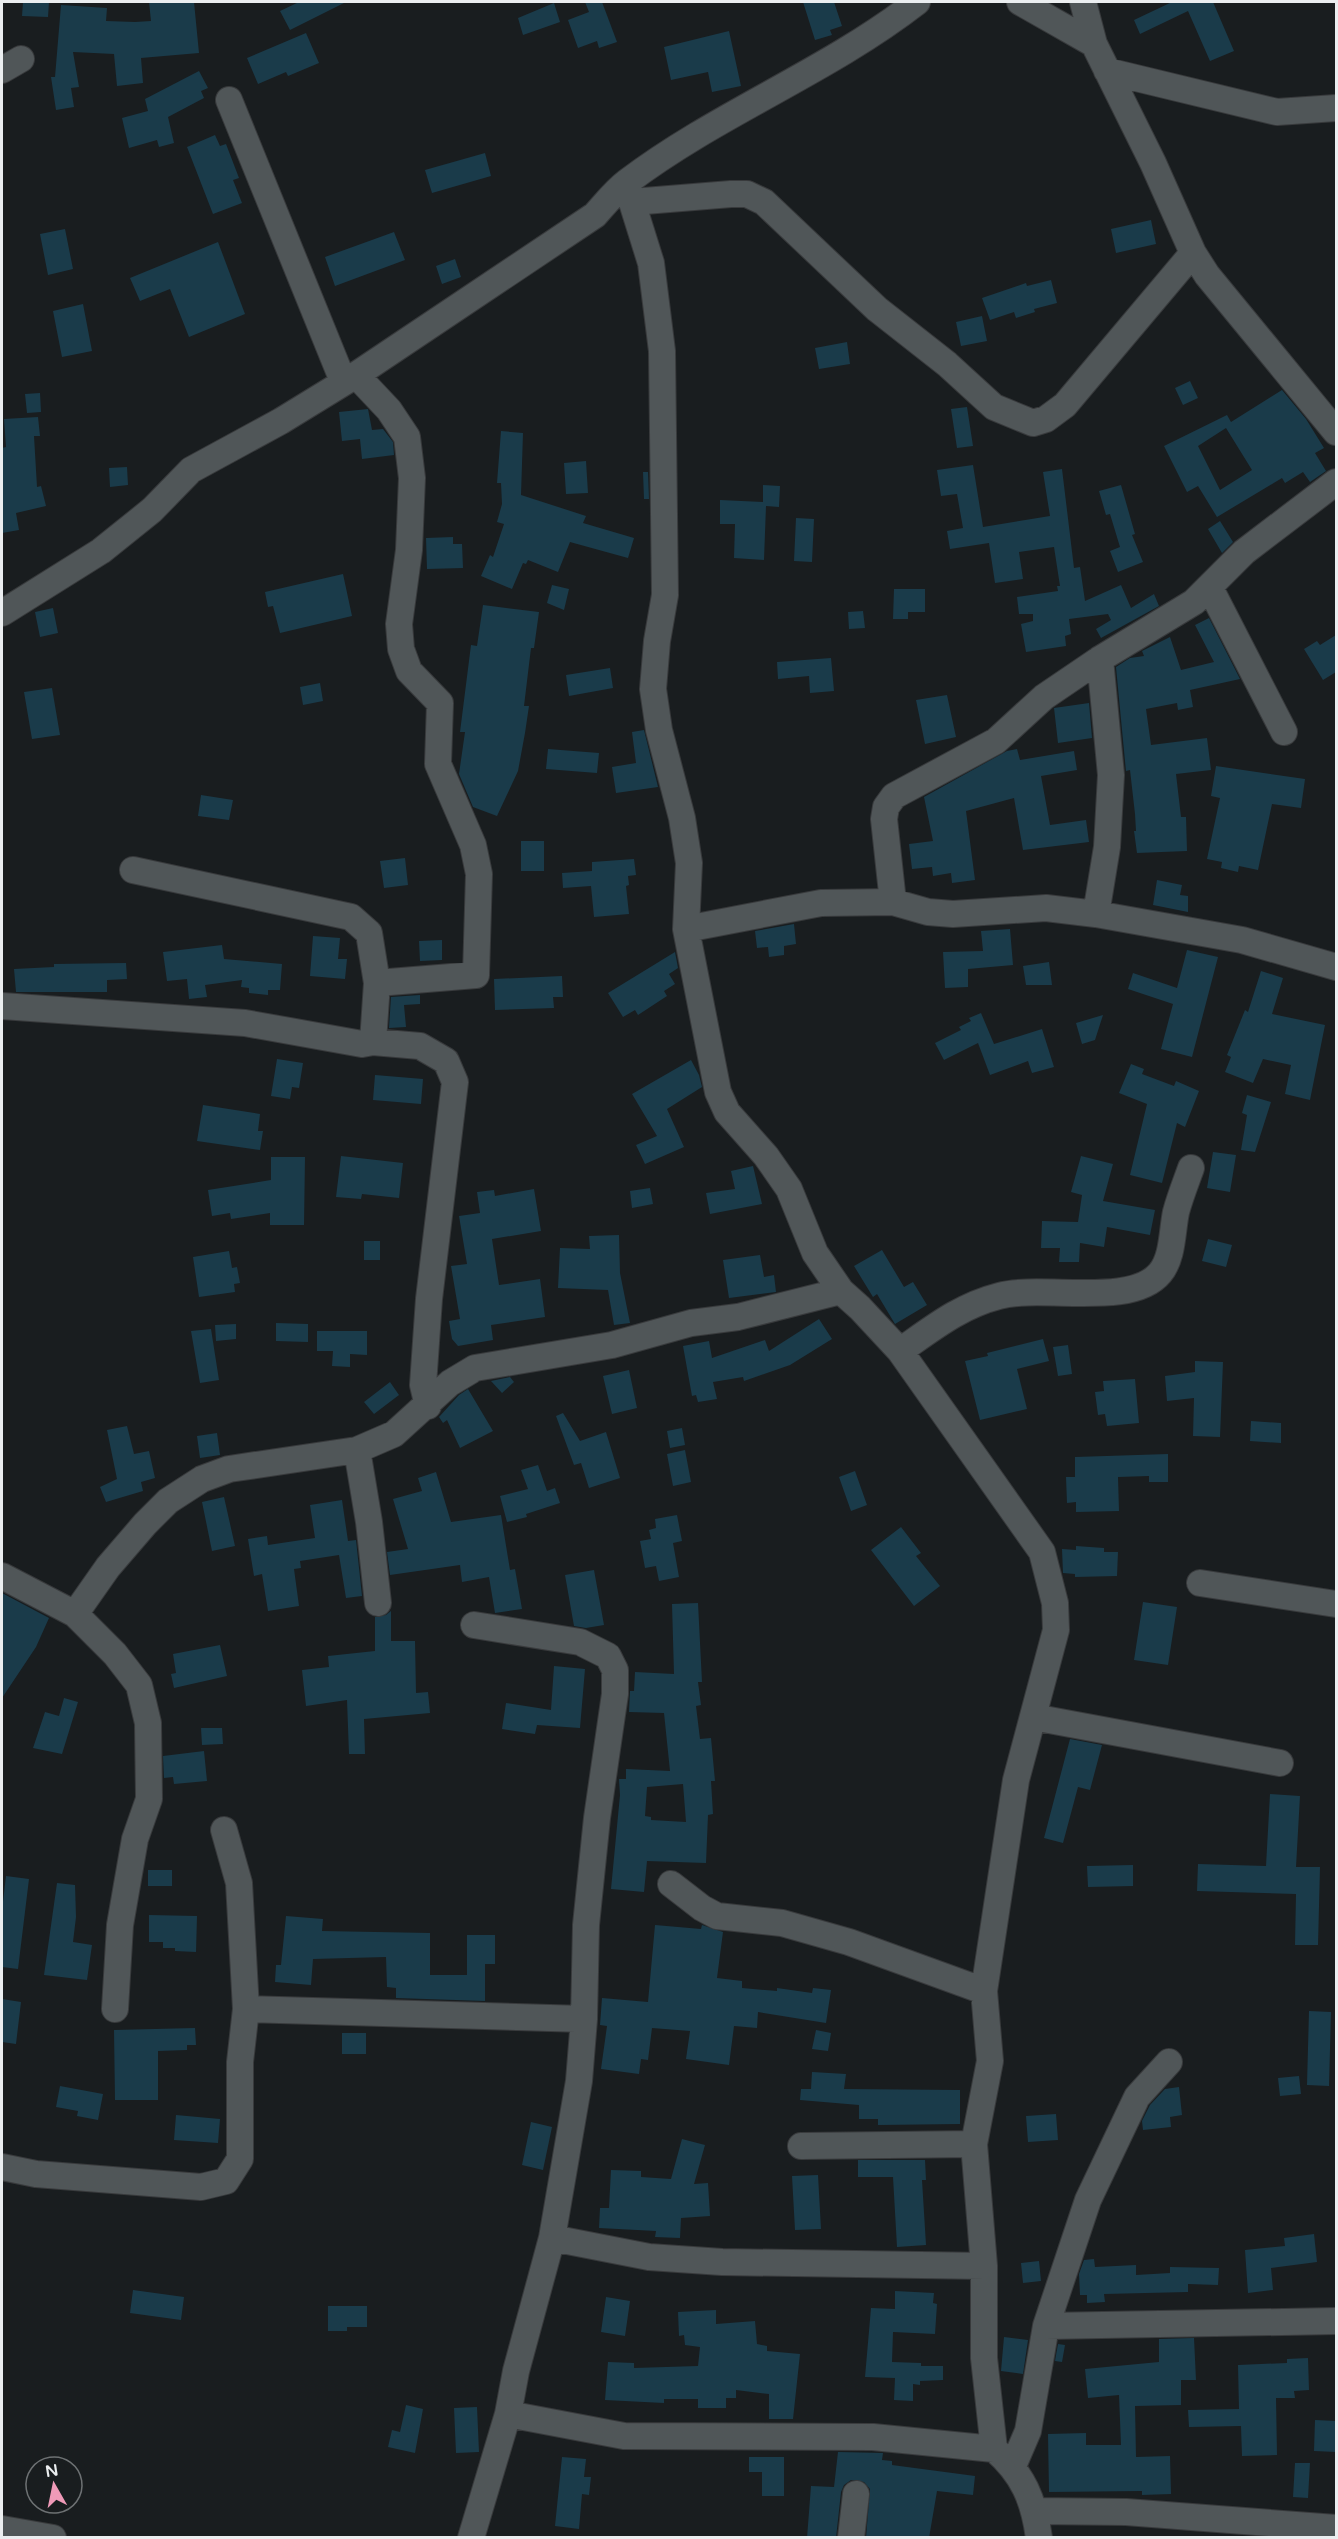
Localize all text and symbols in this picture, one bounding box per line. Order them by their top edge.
north arrow [24,2455,84,2515]
text: N [44,2460,60,2482]

